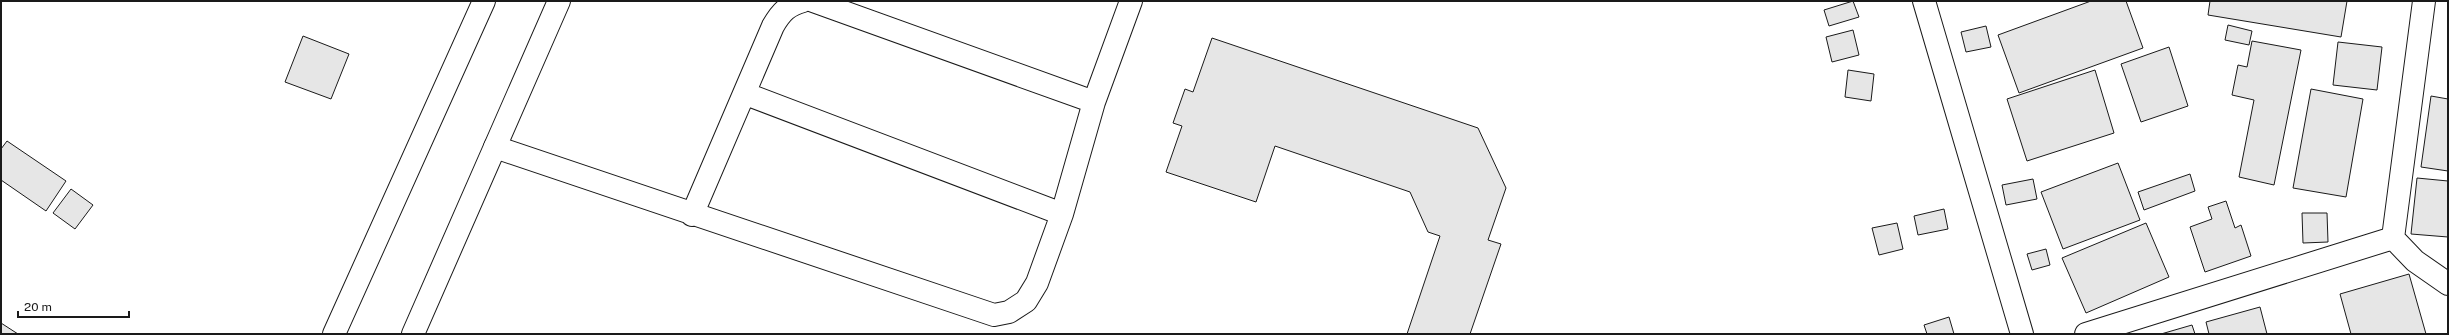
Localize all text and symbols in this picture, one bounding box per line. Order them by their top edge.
scale bar [18,293,129,319]
text: 20 m [24,300,52,314]

